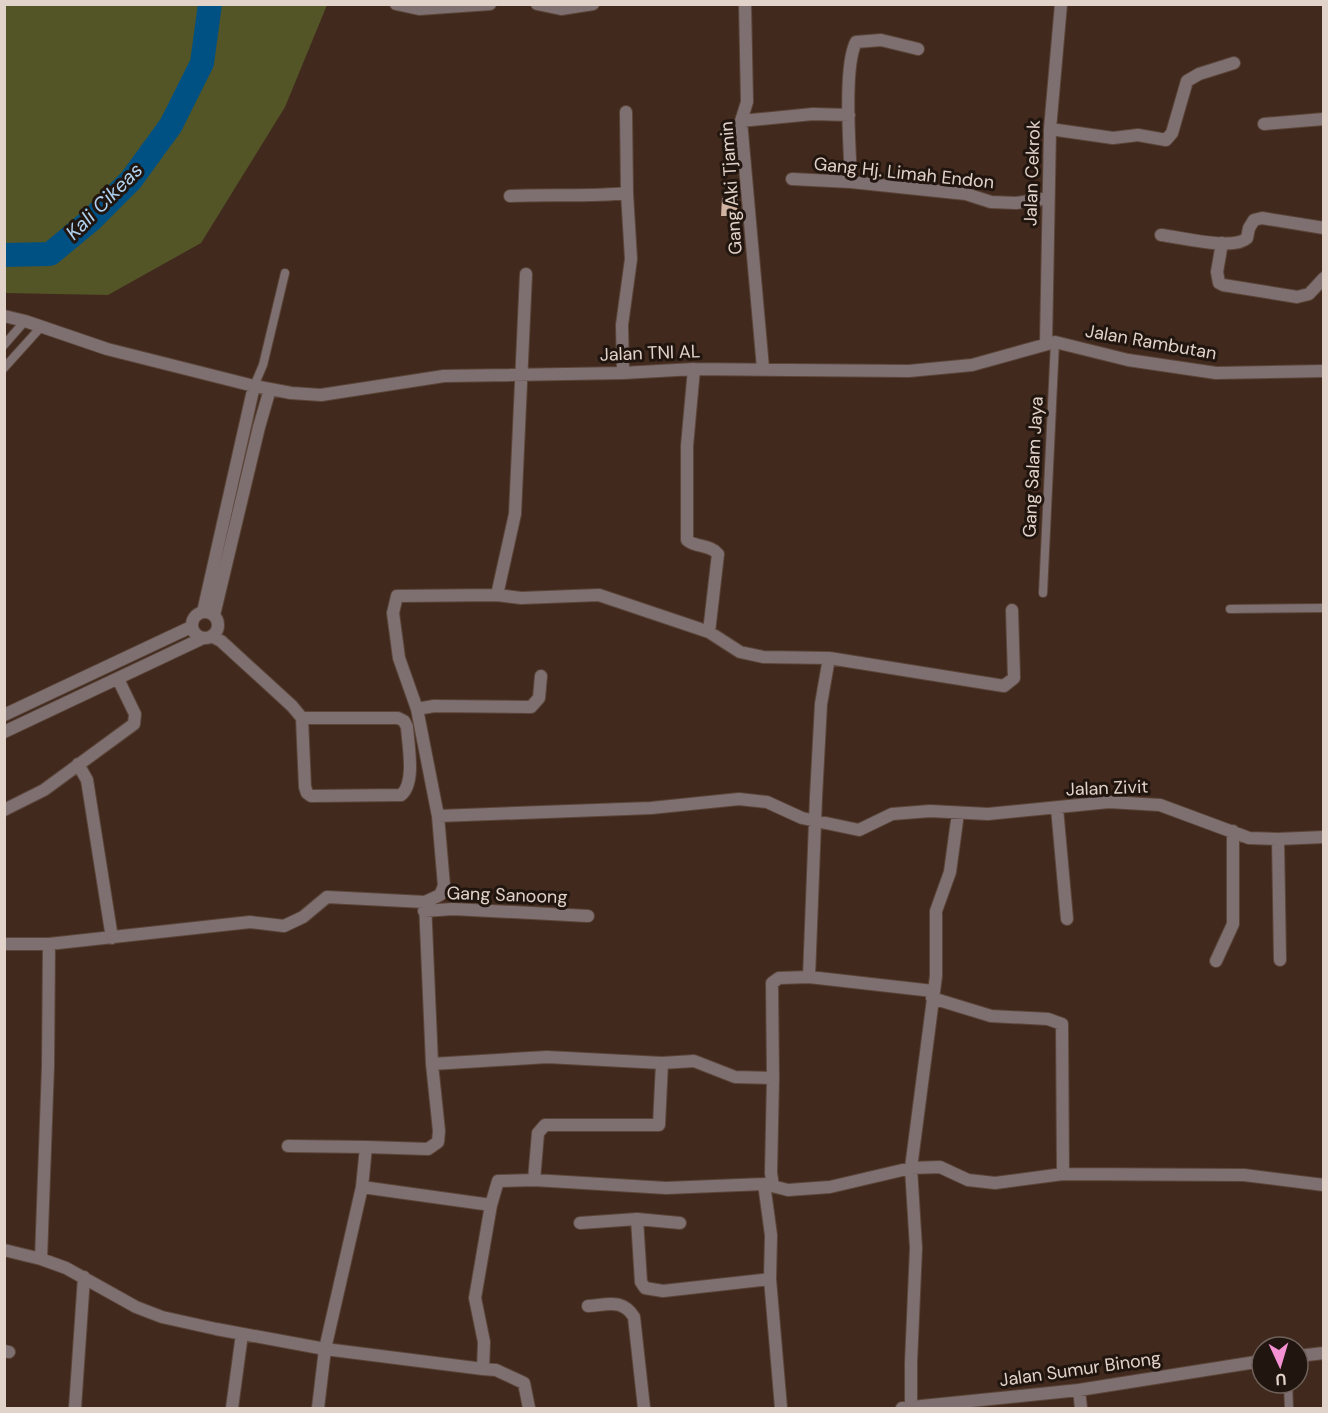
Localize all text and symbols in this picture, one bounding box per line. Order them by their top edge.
street label: Gang Aki Tjamin [714,120,748,256]
street label: Jalan Cekrok [1018,120,1046,226]
street label: Gang Hj. Limah Endon [813,152,995,194]
water label: Kali Cikeas [60,157,148,245]
street label: Jalan Rambutan [1084,319,1218,365]
street label: Jalan TNI AL [599,339,701,367]
street label: Gang Salam Jaya [1017,396,1049,538]
street label: Jalan Zivit [1065,775,1149,801]
street label: Gang Sanoong [446,881,568,909]
north arrow [1250,1335,1310,1395]
street label: Jalan Sumur Binong [998,1346,1162,1392]
text: U [1275,1369,1287,1390]

